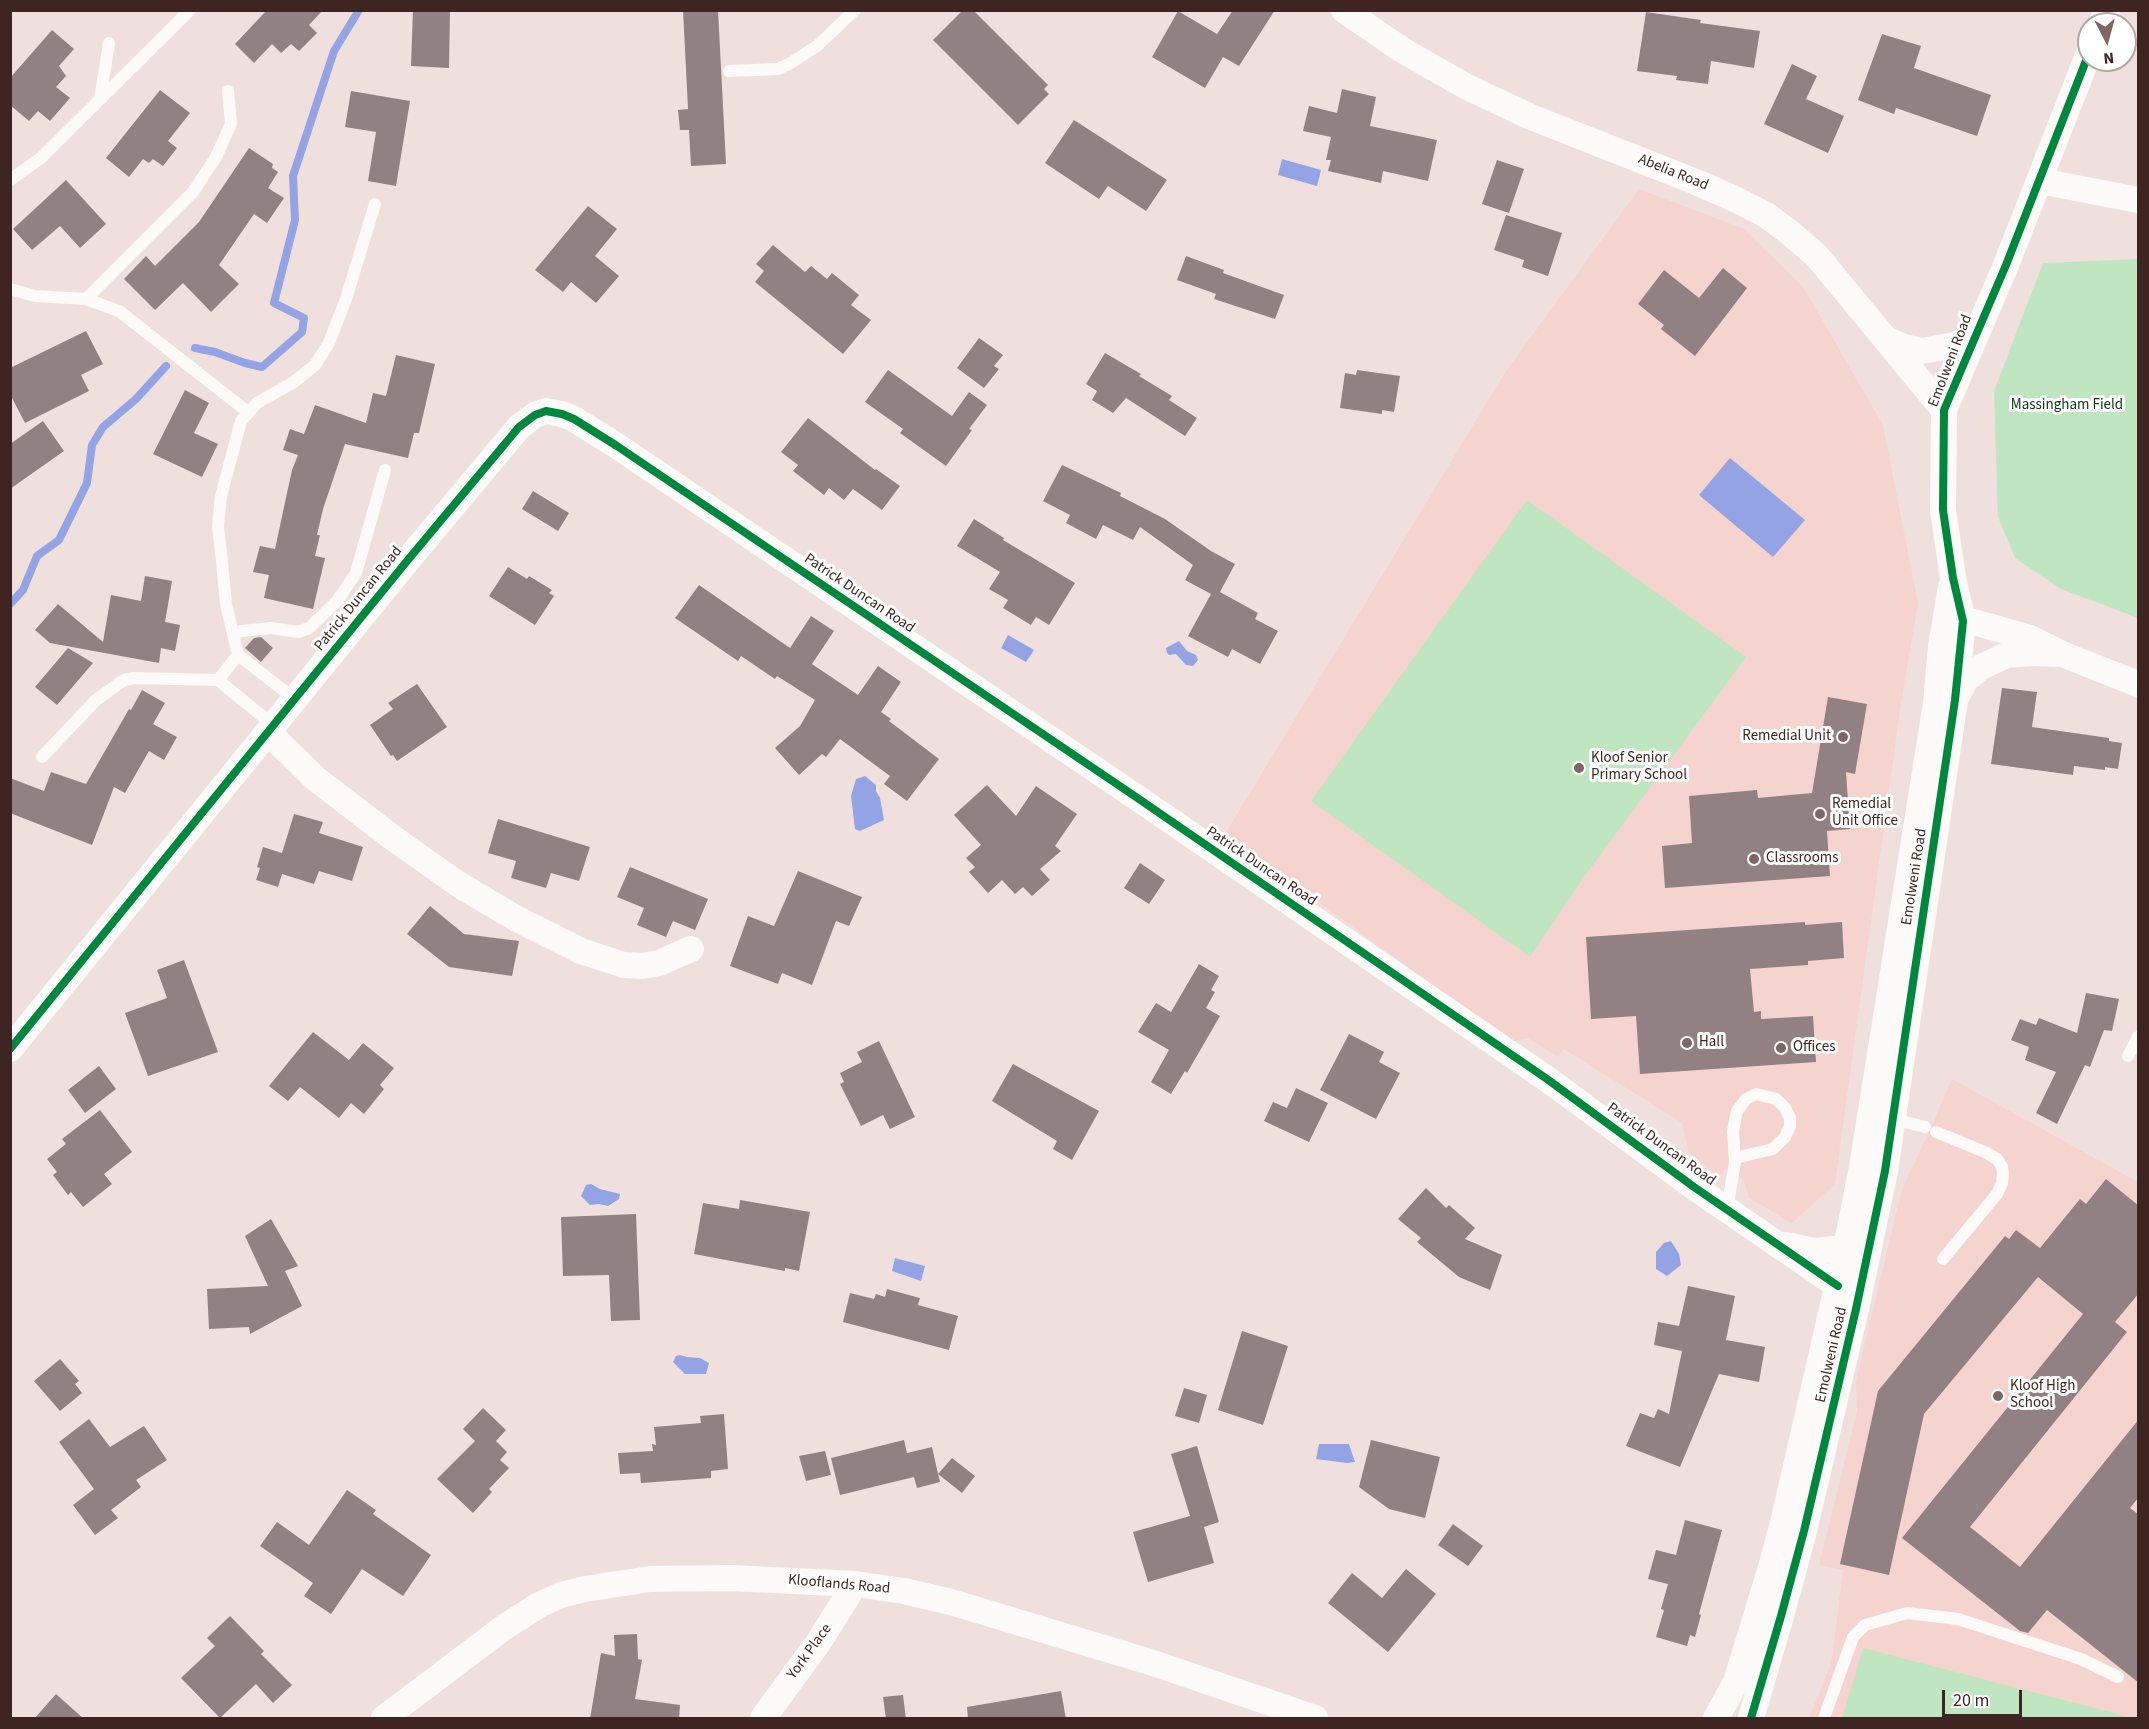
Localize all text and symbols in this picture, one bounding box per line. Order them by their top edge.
north arrow [2077,12,2137,72]
text: N [2102,46,2115,69]
street label: Abelia Road [1635,151,1711,195]
street label: Emolweni Road [1925,312,1977,410]
park label: Massingham Field [2011,397,2123,415]
street label: Patrick Duncan Road [311,543,407,655]
street label: Patrick Duncan Road [800,550,918,638]
place label: Remedial Unit [1742,728,1831,746]
marker: Remedial Unit [1836,730,1850,744]
place label: Kloof Senior Primary School [1591,750,1687,785]
marker: Kloof Senior Primary School [1572,761,1586,775]
place label: Remedial Unit Office [1832,796,1898,831]
marker: Remedial Unit Office [1813,807,1827,821]
street label: Patrick Duncan Road [1202,823,1320,911]
street label: Emolweni Road [1898,827,1932,927]
place label: Classrooms [1766,850,1839,868]
marker: Classrooms [1747,852,1761,866]
place label: Hall [1699,1034,1724,1052]
marker: Hall [1680,1036,1694,1050]
place label: Offices [1793,1039,1836,1057]
marker: Offices [1774,1041,1788,1055]
street label: Patrick Duncan Road [1603,1100,1719,1190]
street label: Emolweni Road [1812,1305,1852,1405]
place label: Kloof High School [2010,1378,2075,1413]
marker: Kloof High School [1991,1389,2005,1403]
street label: Klooflands Road [787,1572,891,1598]
street label: York Place [784,1621,836,1683]
scale bar [1945,1678,2024,1716]
text: 20 m [1953,1688,1989,1713]

